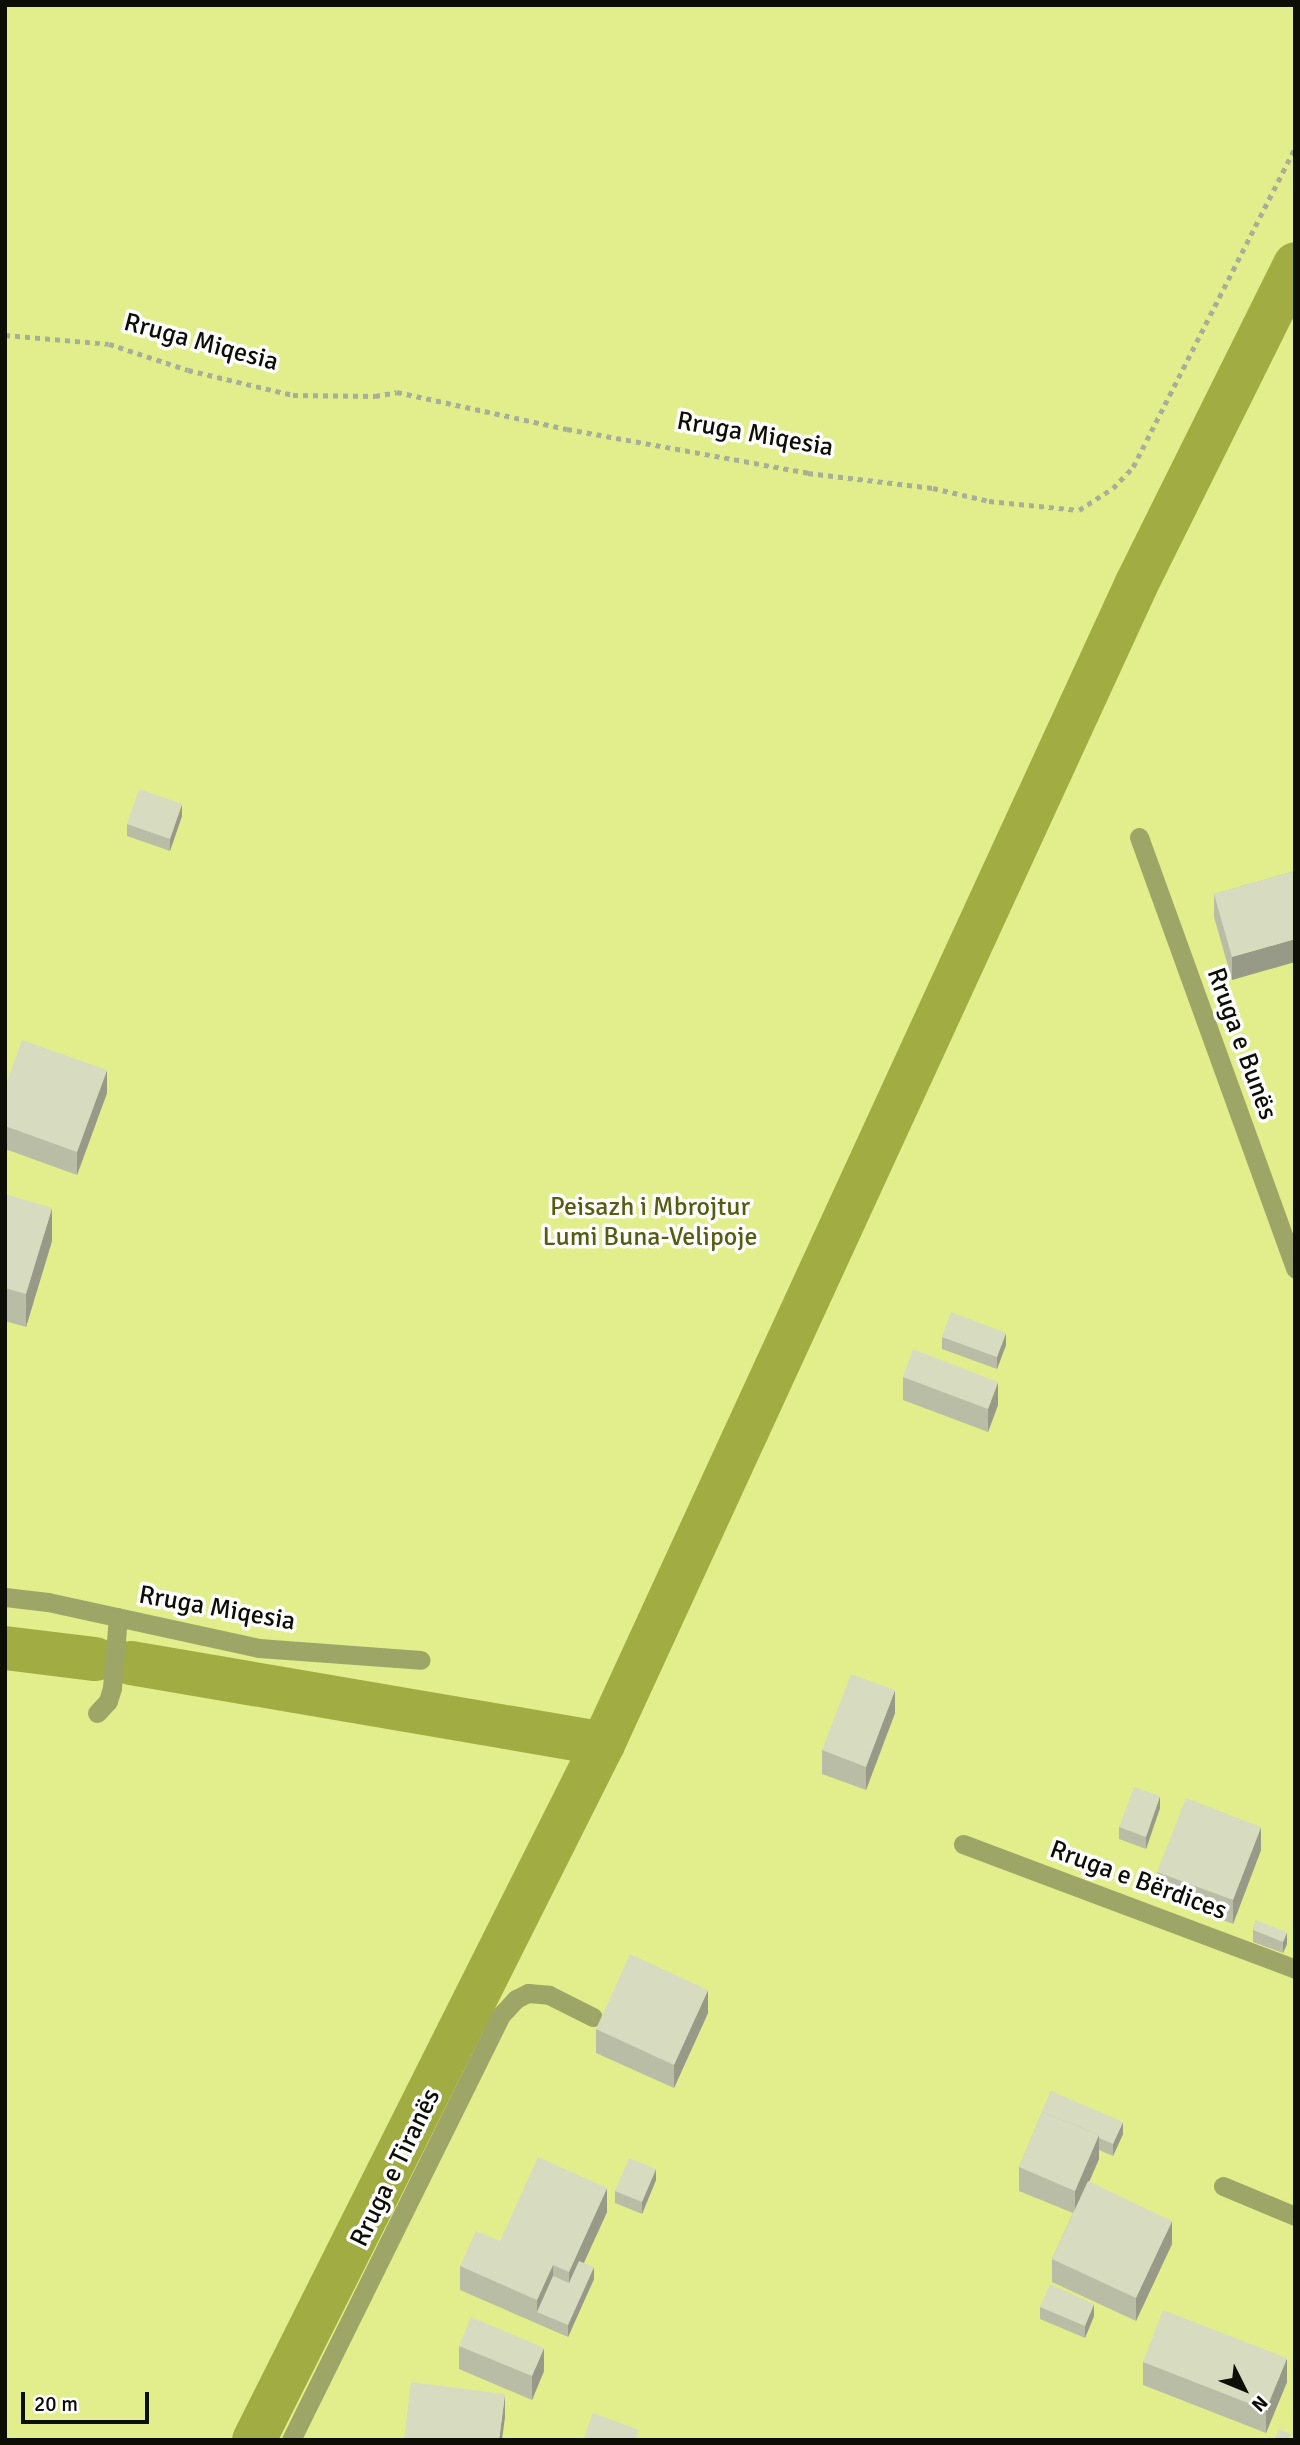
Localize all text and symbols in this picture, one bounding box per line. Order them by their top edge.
street label: Rruga Miqesia [120,307,282,379]
street label: Rruga Miqesia [674,406,836,464]
street label: Rruga e Bunës [1199,964,1283,1124]
park label: Peisazh i Mbrojtur Lumi Buna-Velipoje [543,1192,757,1254]
street label: Rruga Miqesia [136,1580,298,1638]
street label: Rruga e Bërdices [1045,1835,1231,1927]
street label: Rruga e Tiranës [344,2084,448,2252]
north arrow [1209,2354,1279,2424]
scale bar [24,2378,152,2422]
text: N [1246,2390,1273,2416]
text: 20 m [34,2391,78,2417]

